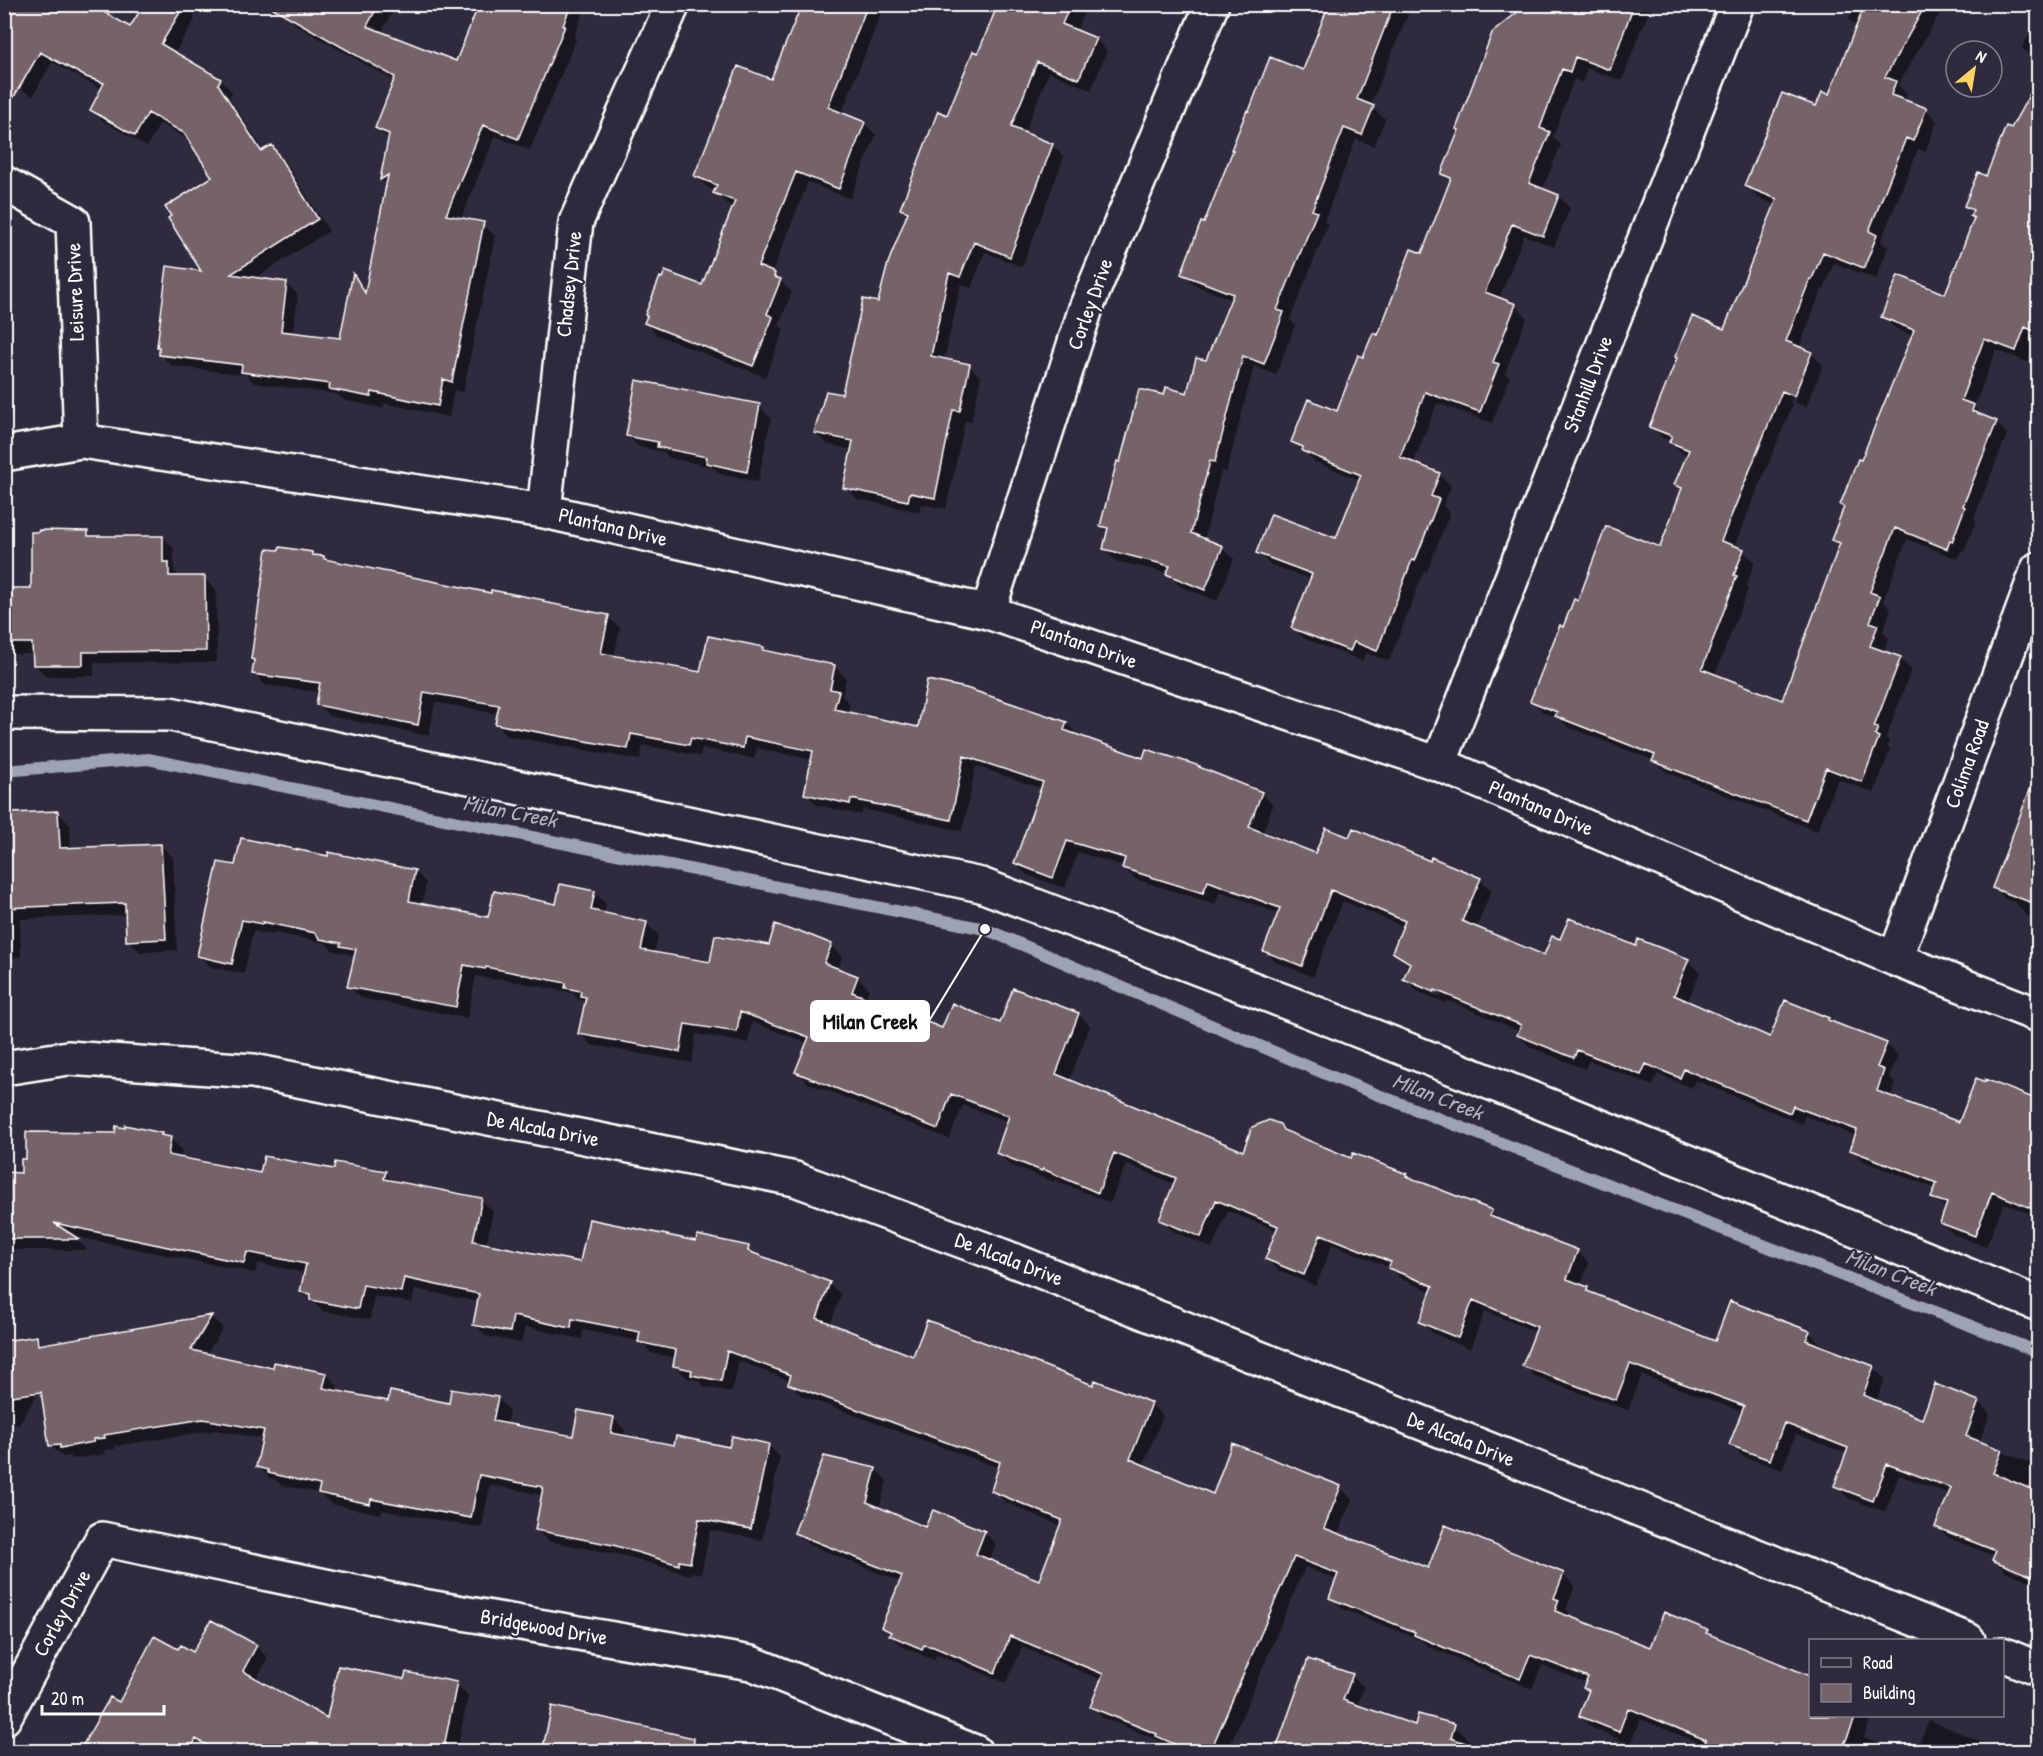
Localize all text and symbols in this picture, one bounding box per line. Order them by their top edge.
north arrow [1944,39,2004,99]
text: N [1972,44,1991,68]
street label: Chadsey Drive [549,230,588,338]
street label: Leisure Drive [58,242,91,342]
street label: Corley Drive [1060,254,1119,354]
street label: Stanhill Drive [1556,331,1619,436]
street label: Plantana Drive [556,500,670,553]
street label: Plantana Drive [1027,612,1141,675]
street label: Colima Road [1937,716,1996,812]
street label: Plantana Drive [1484,773,1598,843]
water label: Milan Creek [461,787,561,835]
callout: Milan Creek [811,1001,929,1041]
text: Milan Creek [823,1006,918,1036]
water label: Milan Creek [1388,1065,1489,1128]
street label: De Alcala Drive [485,1103,602,1154]
street label: De Alcala Drive [951,1225,1067,1292]
water label: Milan Creek [1841,1241,1942,1304]
street label: De Alcala Drive [1403,1404,1519,1473]
street label: Corley Drive [26,1564,97,1661]
street label: Bridgewood Drive [478,1601,610,1652]
legend [1809,1639,2004,1717]
text: Road [1863,1650,1893,1675]
scale bar [42,1678,164,1716]
text: Building [1863,1680,1915,1705]
text: 20 m [51,1686,84,1711]

